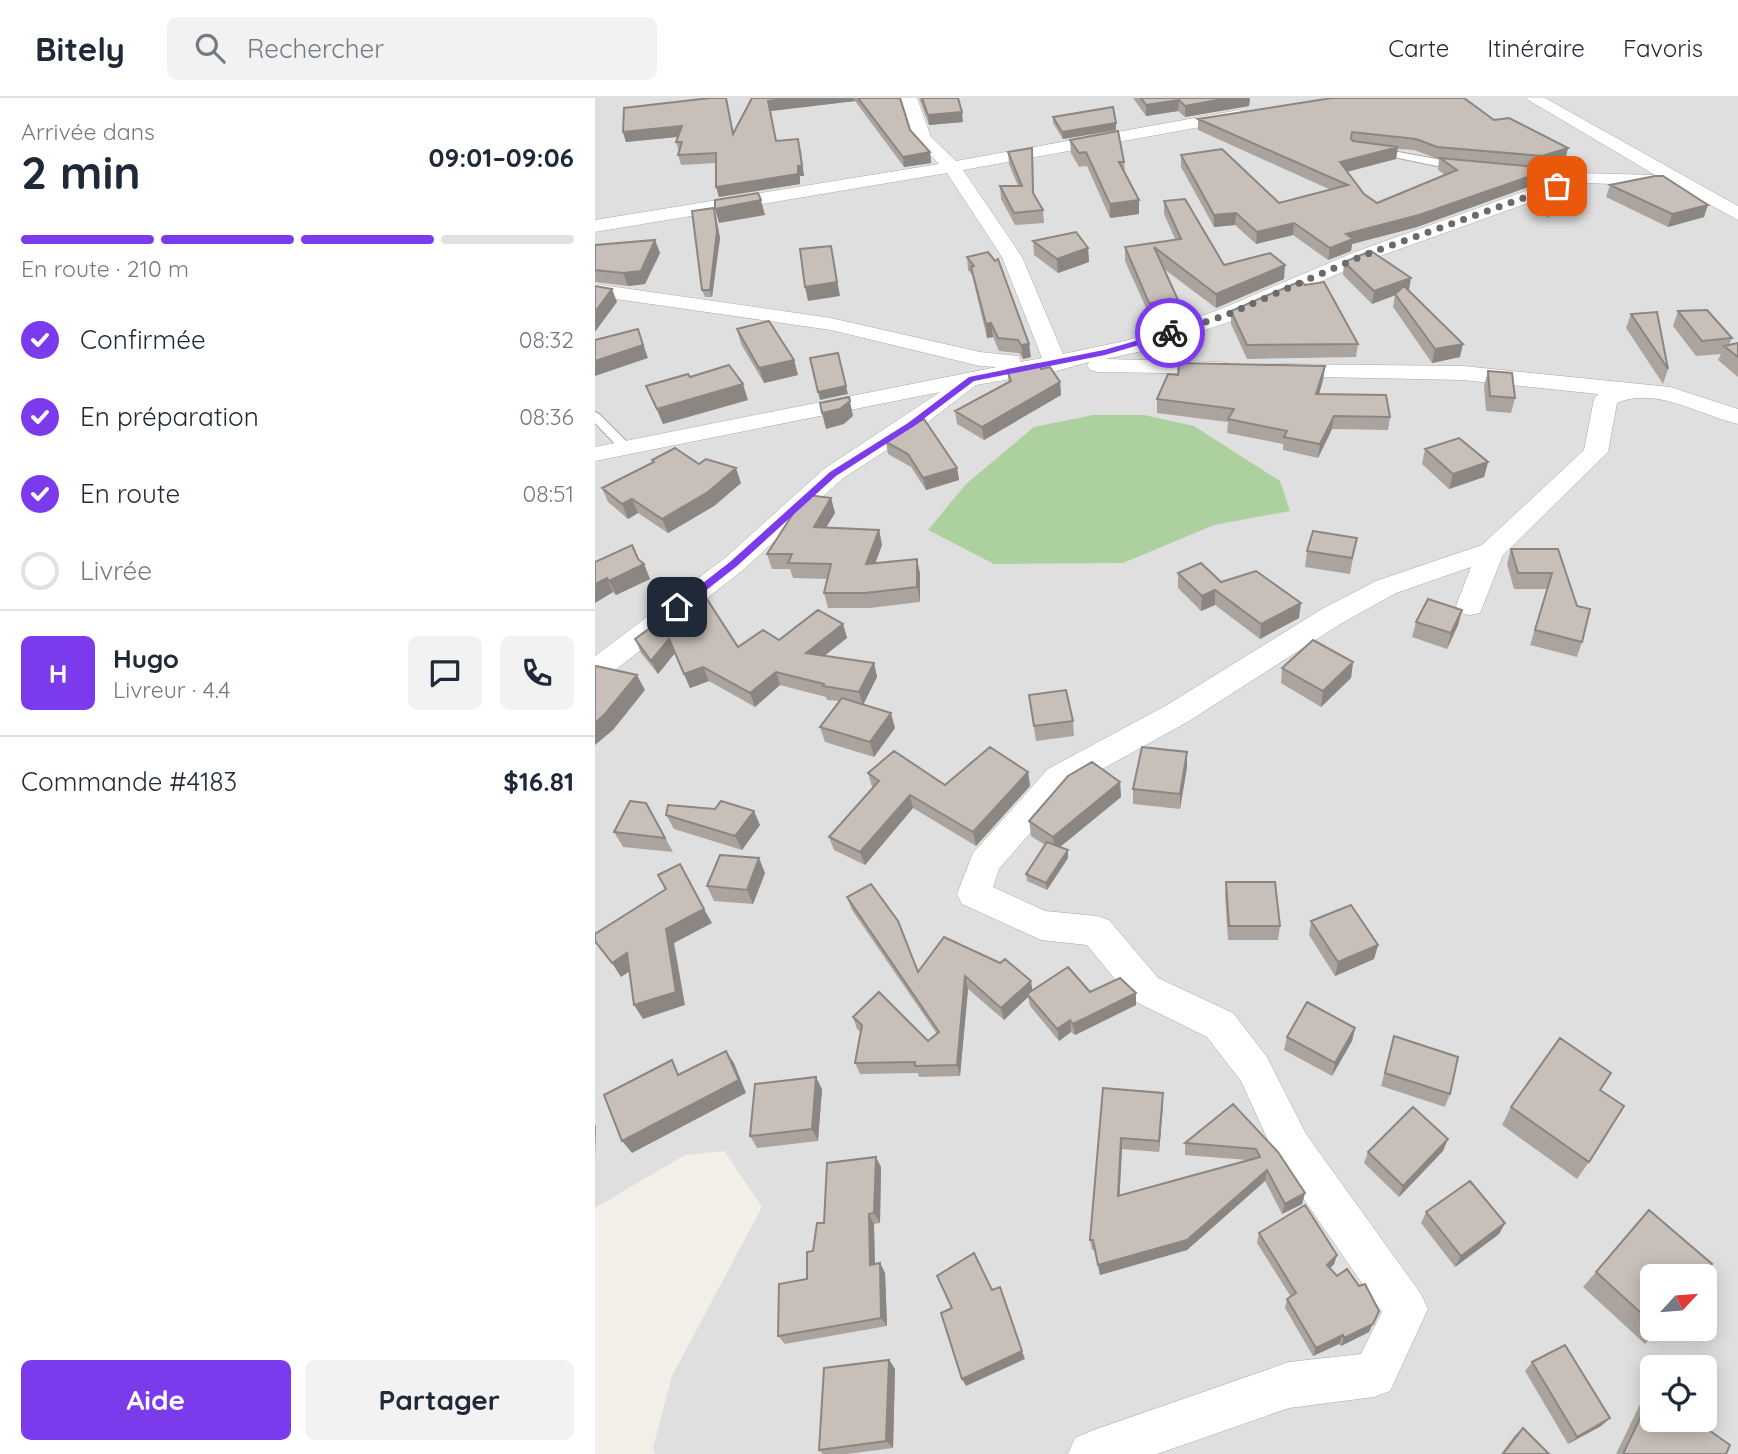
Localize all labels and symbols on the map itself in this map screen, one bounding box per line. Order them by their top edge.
pin [1527,156,1587,216]
courier [1135,298,1205,368]
pin [647,577,707,637]
north arrow [1640,1264,1717,1340]

